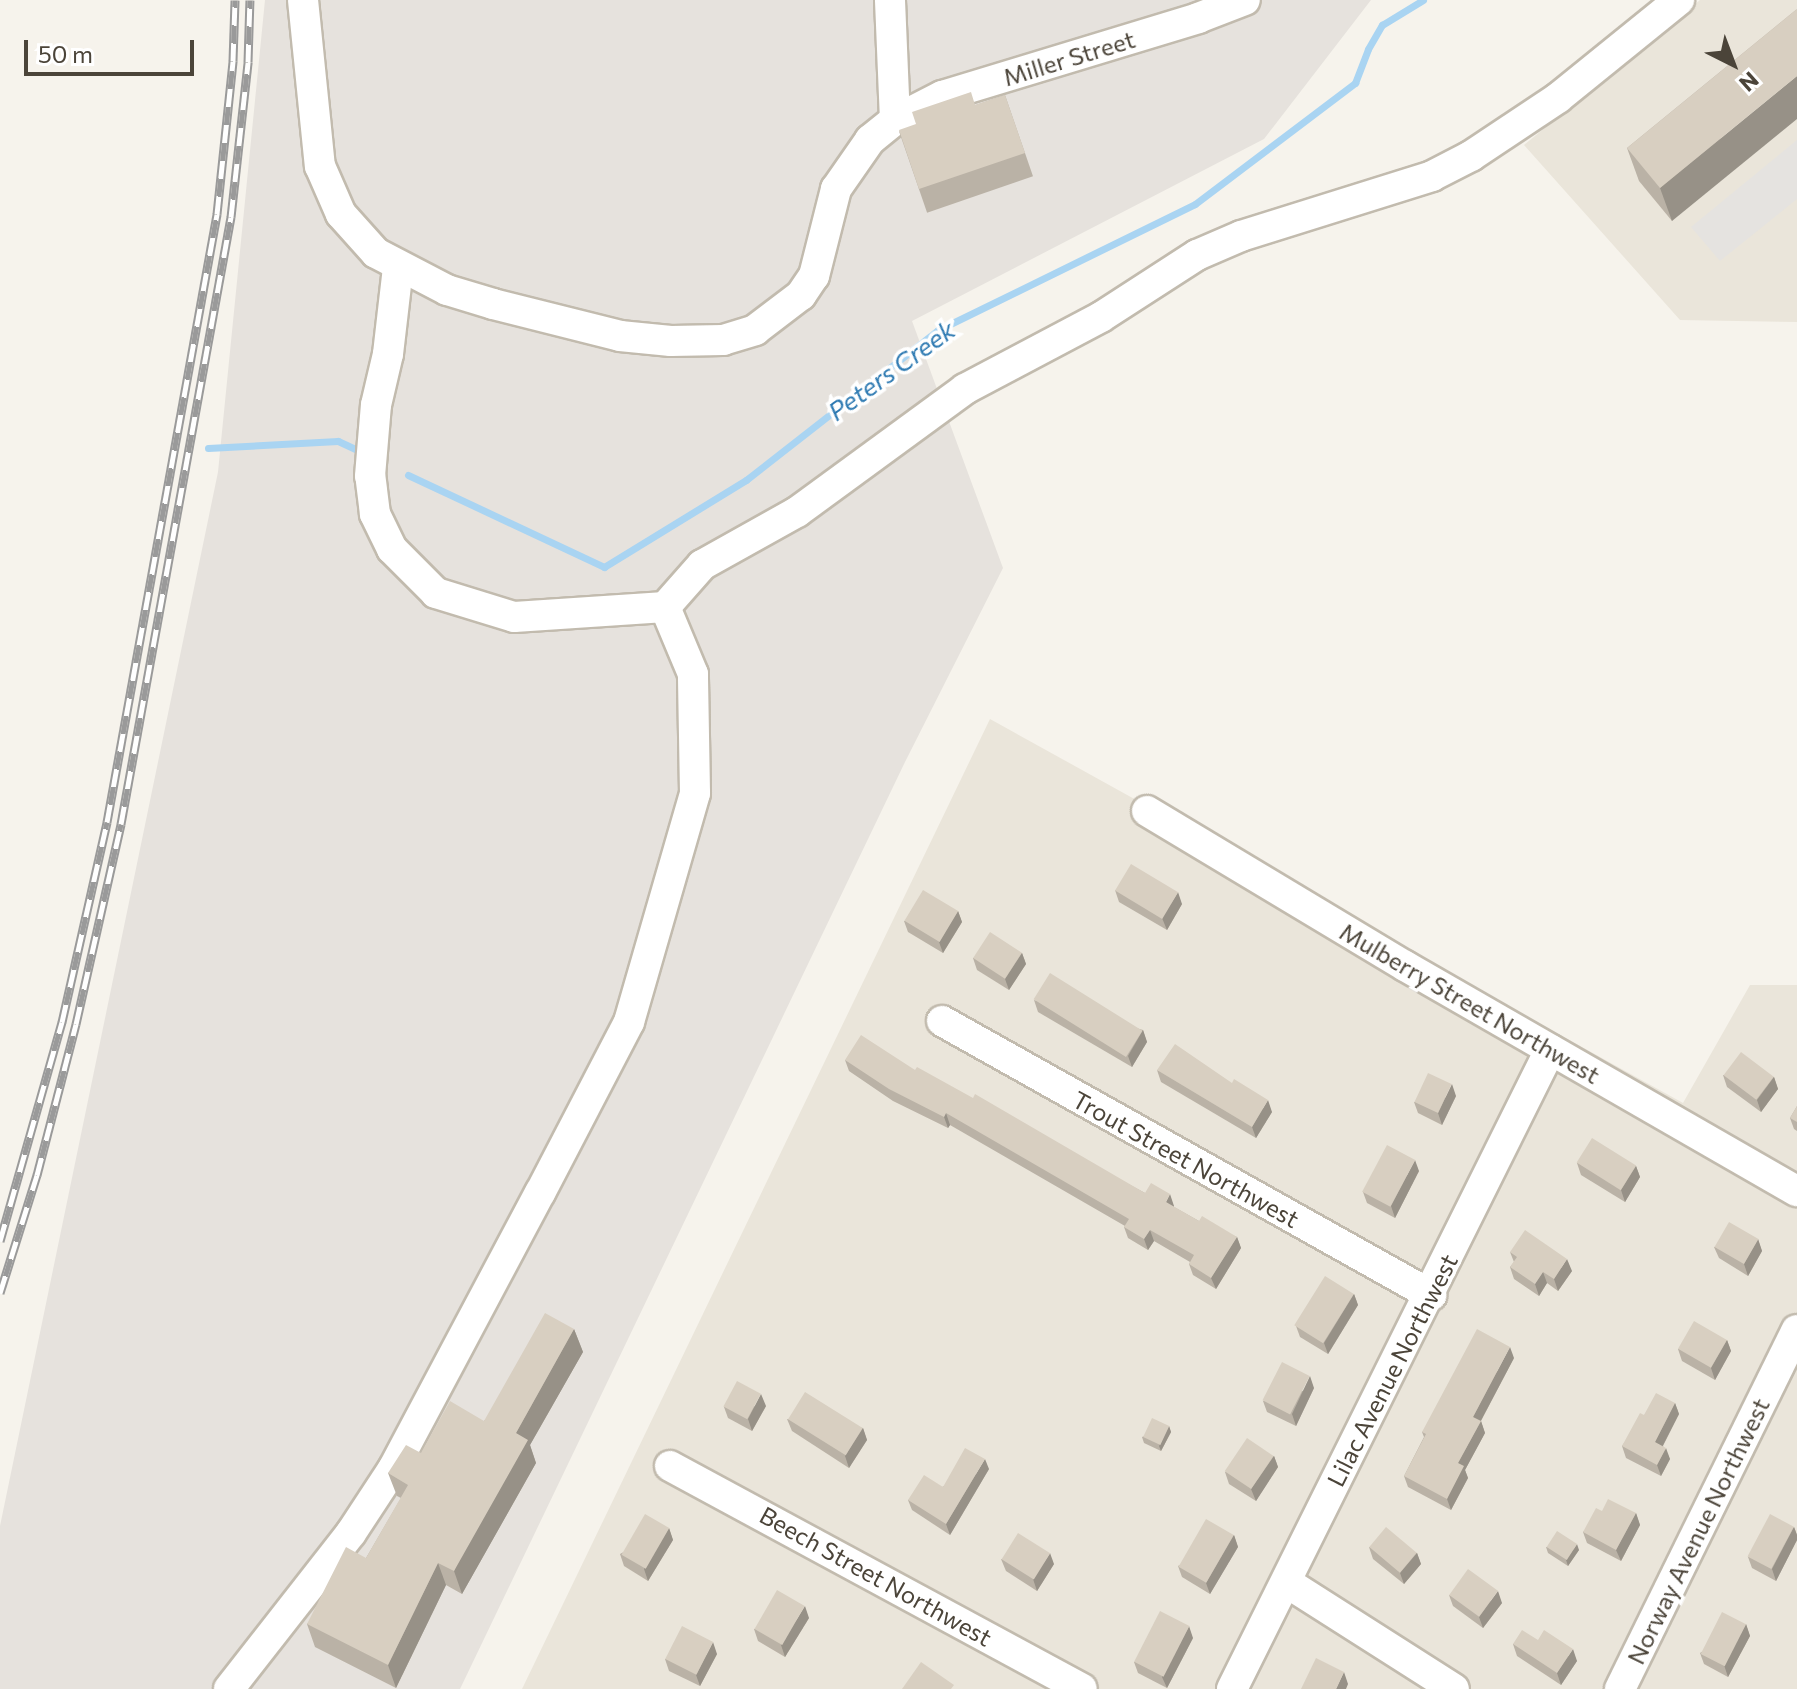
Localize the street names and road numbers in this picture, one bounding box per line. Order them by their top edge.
street label: Miller Street [1000,24,1138,92]
street label: Mulberry Street Northwest [1335,917,1605,1089]
street label: Trout Street Northwest [1068,1085,1304,1233]
street label: Lilac Avenue Northwest [1321,1249,1463,1491]
street label: Norway Avenue Northwest [1621,1393,1775,1669]
street label: Beech Street Northwest [755,1500,997,1652]

